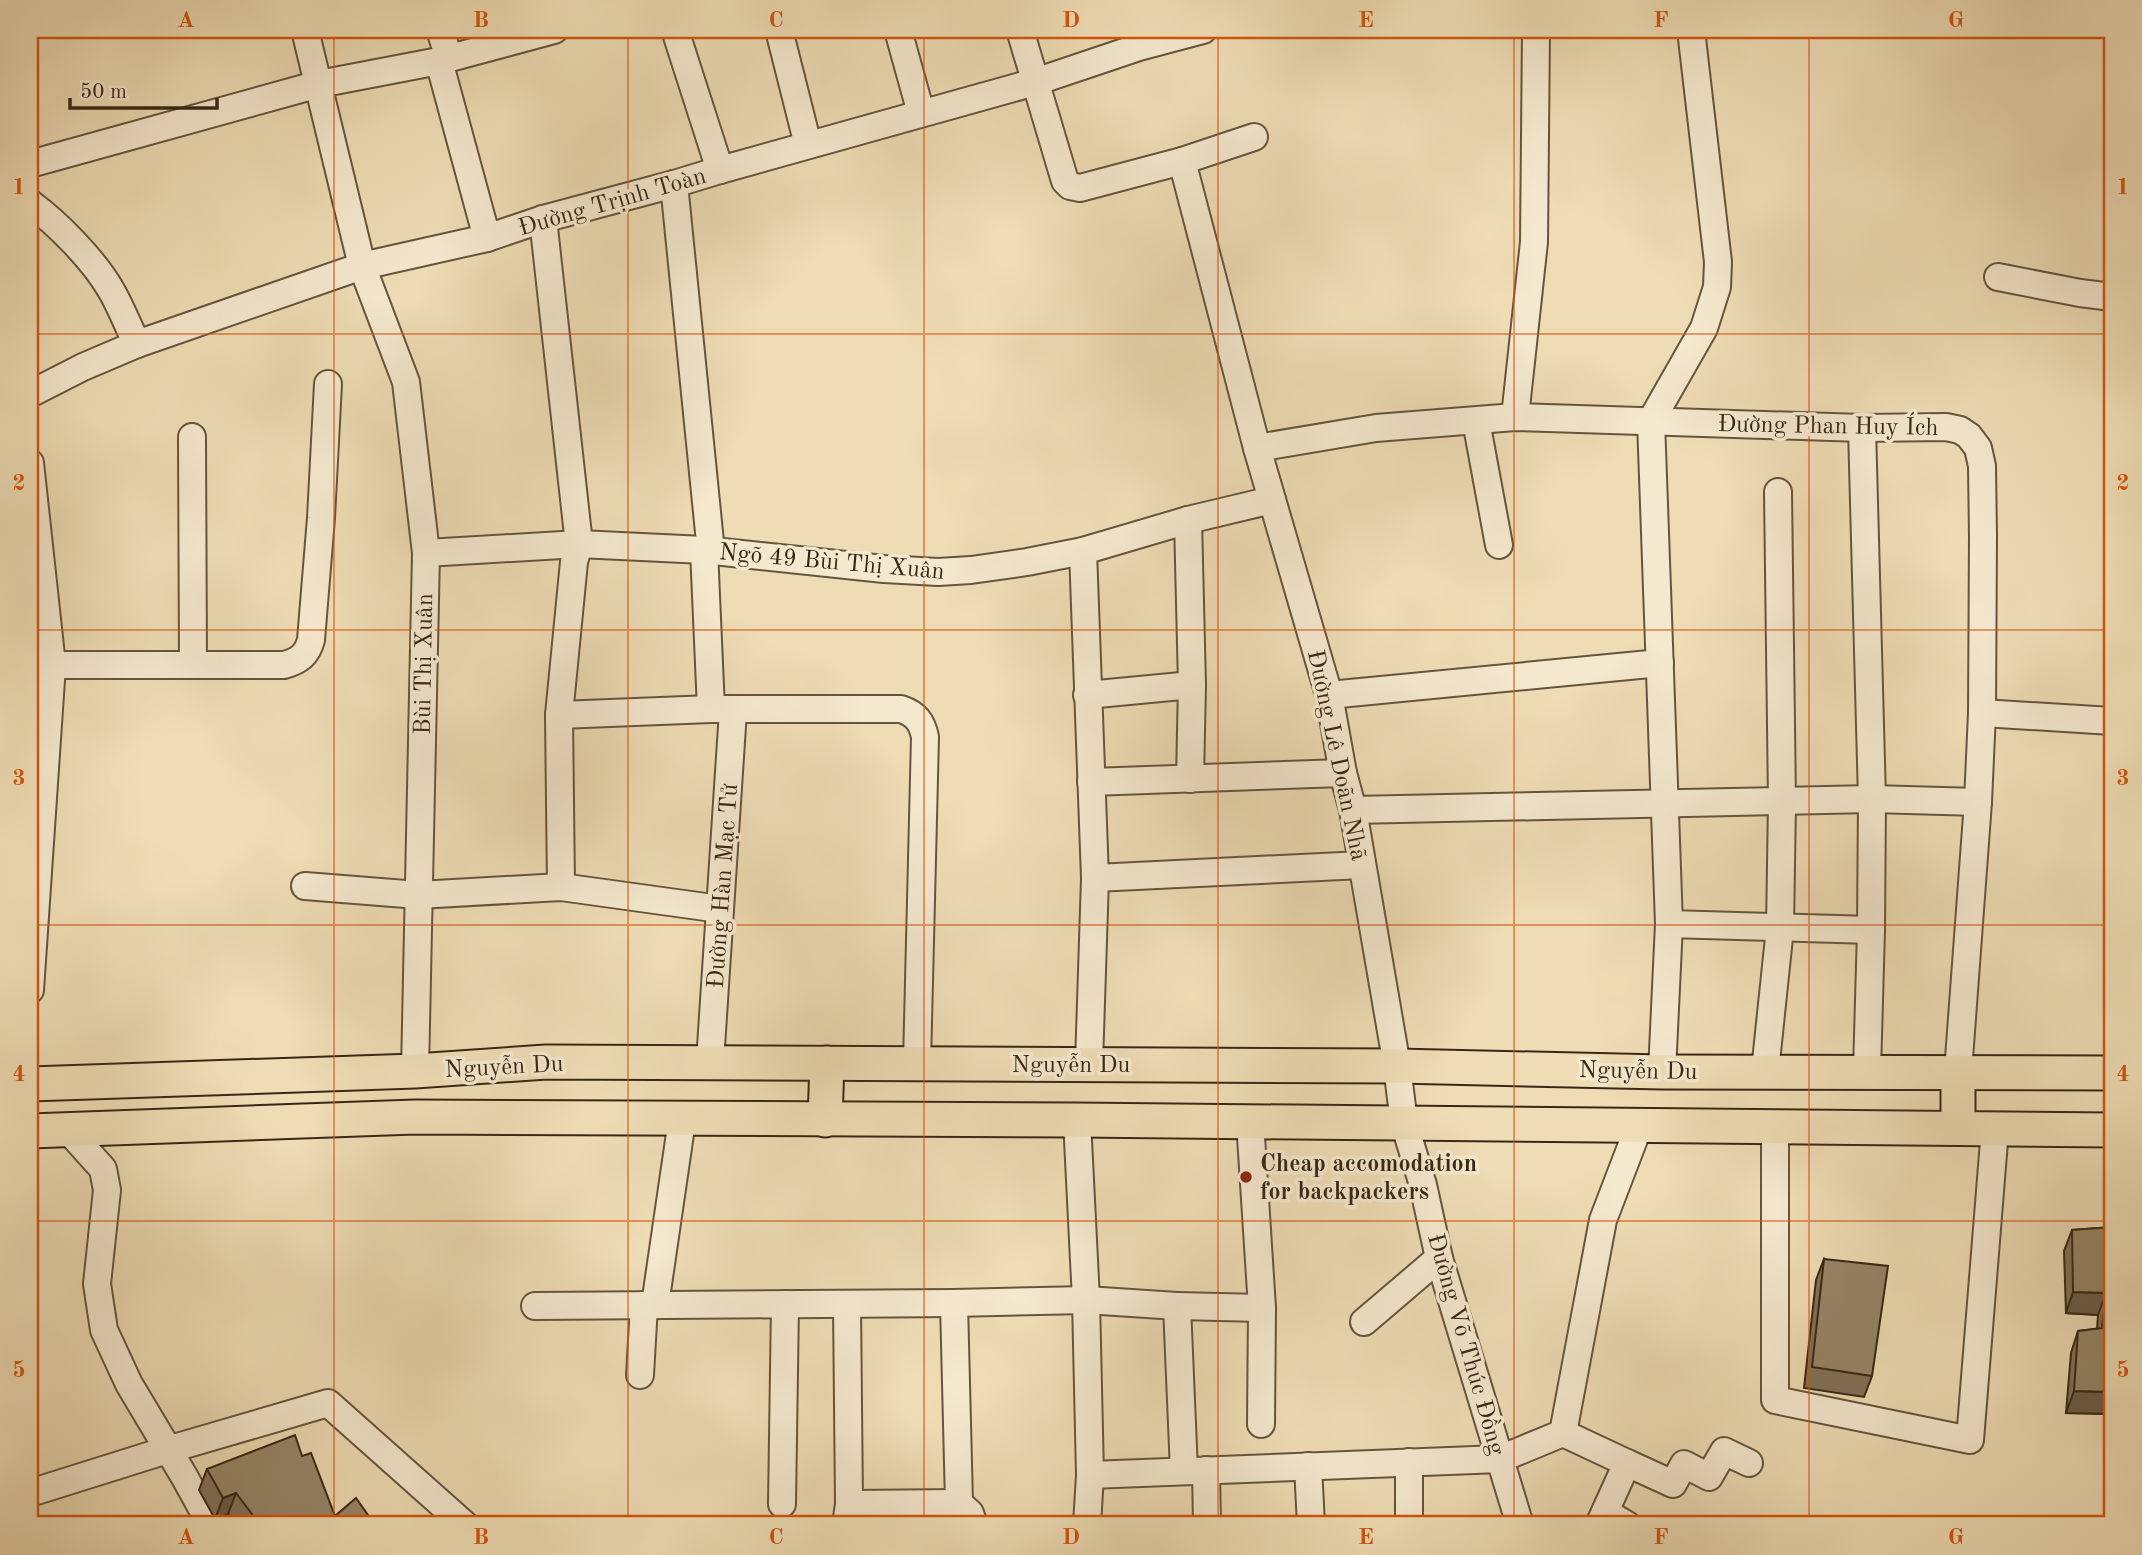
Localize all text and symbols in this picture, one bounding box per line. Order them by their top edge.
text: A [177,9,195,32]
text: B [473,9,489,32]
text: C [768,9,784,32]
text: D [1062,9,1080,32]
text: E [1358,9,1374,32]
text: F [1653,9,1669,32]
text: G [1948,9,1964,32]
scale bar [70,66,217,110]
text: 50 m [80,82,127,103]
street label: Đường Trịnh Toàn [516,165,709,241]
text: 1 [12,176,26,199]
text: 1 [2116,176,2130,199]
street label: Đường Phan Huy Ích [1717,409,1939,441]
text: 2 [12,472,26,495]
text: 2 [2116,472,2130,495]
street label: Ngõ 49 Bùi Thị Xuân [718,541,946,585]
street label: Bùi Thị Xuân [412,593,438,735]
street label: Đường Lê Doãn Nhã [1302,648,1370,863]
text: 3 [12,767,26,790]
text: 3 [2116,767,2130,790]
street label: Đường Hàn Mạc Tử [705,783,743,989]
street label: Nguyễn Du [444,1051,564,1083]
street label: Nguyễn Du [1012,1052,1131,1078]
street label: Nguyễn Du [1578,1057,1698,1085]
text: 4 [12,1063,26,1086]
text: 4 [2116,1063,2130,1086]
place label: Cheap accomodation for backpackers [1260,1153,1477,1205]
marker: Cheap accomodation for backpackers [1238,1169,1254,1185]
street label: Đường Võ Thúc Đồng [1422,1230,1510,1458]
text: 5 [12,1359,26,1382]
text: 5 [2116,1359,2130,1382]
text: A [177,1526,195,1549]
text: B [473,1526,489,1549]
text: C [768,1526,784,1549]
text: D [1062,1526,1080,1549]
text: E [1358,1526,1374,1549]
text: F [1653,1526,1669,1549]
text: G [1948,1526,1964,1549]

